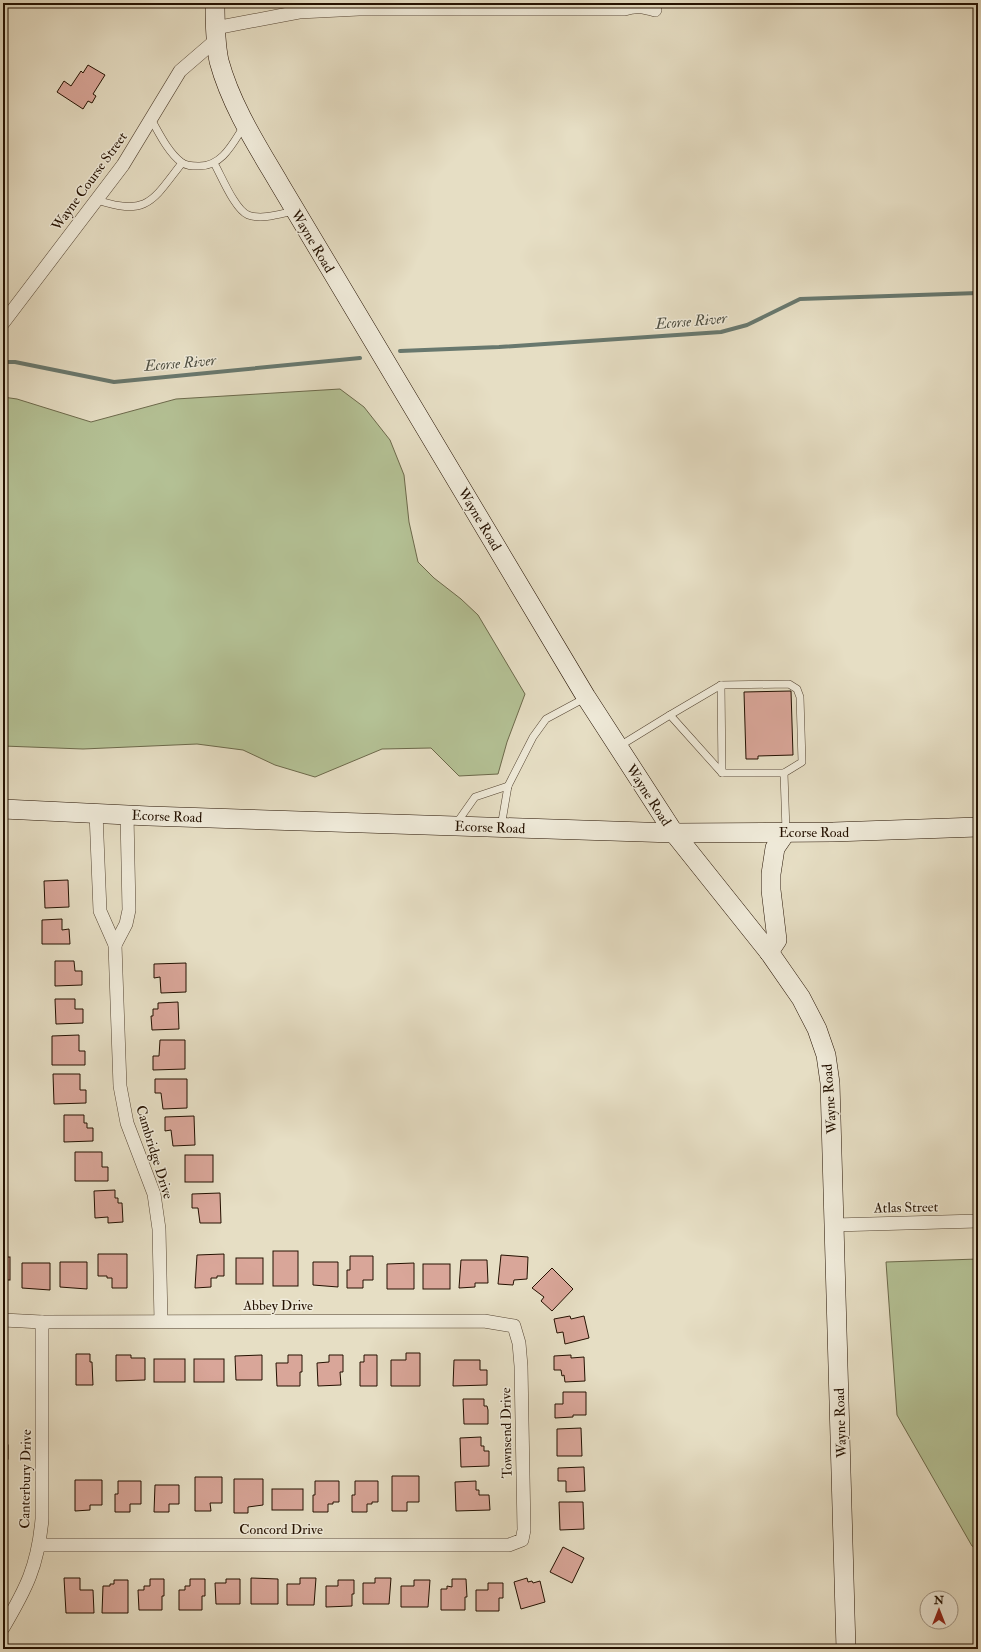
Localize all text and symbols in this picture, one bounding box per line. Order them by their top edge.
street label: Wayne Course Street [47,128,132,235]
street label: Wayne Road [286,206,338,276]
water label: Ecorse River [653,309,729,334]
water label: Ecorse River [142,351,218,376]
street label: Wayne Road [453,484,505,554]
street label: Wayne Road [621,760,675,830]
street label: Ecorse Road [131,807,203,826]
street label: Ecorse Road [454,818,526,837]
street label: Ecorse Road [779,824,849,841]
street label: Wayne Road [819,1063,841,1136]
street label: Cambridge Drive [132,1103,177,1201]
street label: Atlas Street [873,1198,939,1217]
street label: Abbey Drive [242,1297,313,1315]
street label: Townsend Drive [497,1387,516,1479]
street label: Wayne Road [831,1388,851,1459]
street label: Canterbury Drive [16,1429,36,1529]
street label: Concord Drive [239,1521,323,1538]
north arrow [919,1590,959,1630]
text: N [933,1594,945,1607]

